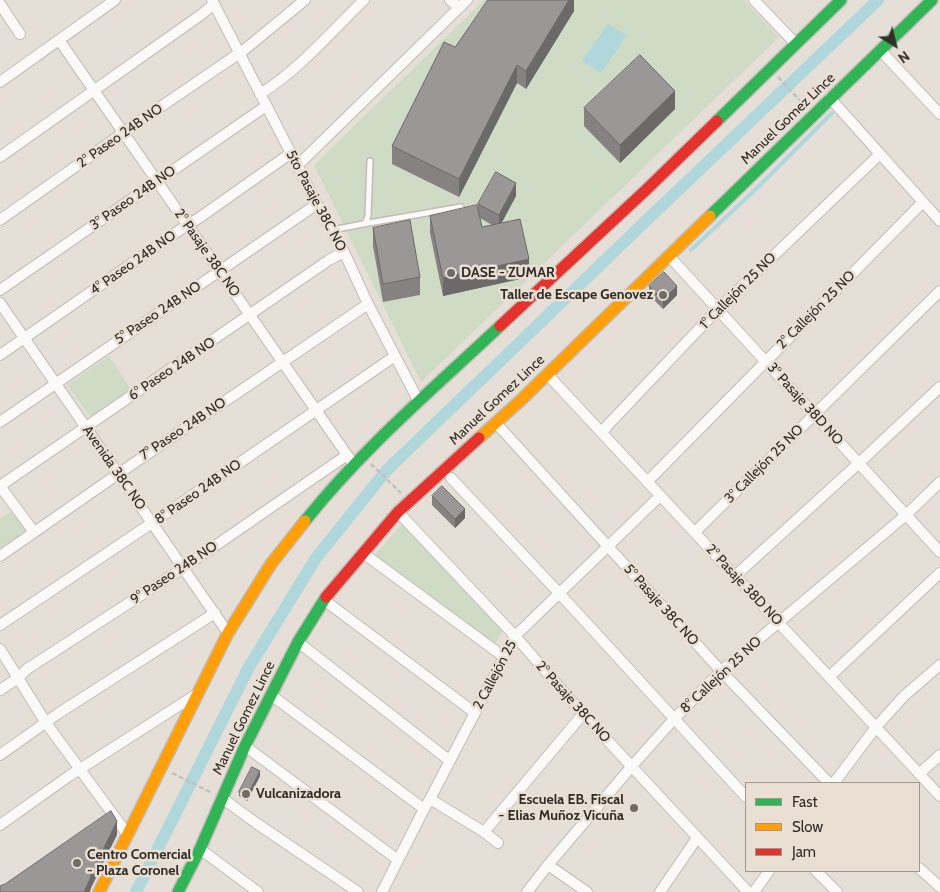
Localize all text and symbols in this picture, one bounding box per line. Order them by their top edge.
north arrow [870,20,920,70]
text: N [895,47,913,67]
street label: Manuel Gomez Lince [737,70,839,168]
street label: 2° Paseo 24B NO [74,100,166,172]
street label: 5to Pasaje 38C NO [282,148,350,254]
street label: 3° Paseo 24B NO [87,162,179,234]
street label: 2° Pasaje 38C NO [170,206,244,300]
street label: 4° Paseo 24B NO [87,227,179,299]
street label: 1° Callejón 25 NO [696,249,780,333]
place label: DASE - ZUMAR [461,265,555,281]
marker: DASE - ZUMAR [445,267,457,279]
street label: 2° Callejón 25 NO [773,267,859,353]
street label: 5° Paseo 24B NO [112,278,204,348]
place label: Taller de Escape Genovez [500,287,653,303]
marker: Taller de Escape Genovez [657,289,669,301]
street label: 6° Paseo 24B NO [125,334,219,404]
street label: Manuel Gomez Lince [446,351,548,449]
street label: 3° Pasaje 38D NO [764,359,846,449]
street label: 7° Paseo 24B NO [137,394,229,464]
street label: 3° Callejón 25 NO [721,421,807,507]
street label: Avenida 38C NO [79,423,149,513]
street label: 8° Paseo 24B NO [152,456,244,528]
street label: 9° Paseo 24B NO [127,538,221,608]
street label: 2° Pasaje 38D NO [702,541,786,629]
street label: 5° Pasaje 38C NO [620,561,702,649]
street label: 8° Callejón 25 NO [677,633,765,717]
street label: 2 Callejón 25 [470,637,520,713]
street label: Manuel Gomez Lince [209,658,279,778]
street label: 2° Pasaje 38C NO [532,658,614,746]
legend [745,782,920,872]
place label: Vulcanizadora [256,786,341,802]
marker: Vulcanizadora [240,788,252,800]
place label: Escuela EB. Fiscal - Elias Muñoz Vicuña [499,792,624,824]
text: Fast [792,793,817,811]
marker: Escuela EB. Fiscal - Elias Muñoz Vicuña [628,802,640,814]
text: Slow [792,818,823,836]
text: Jam [792,843,816,861]
place label: Centro Comercial - Plaza Coronel [87,847,191,880]
marker: Centro Comercial - Plaza Coronel [71,857,83,869]

